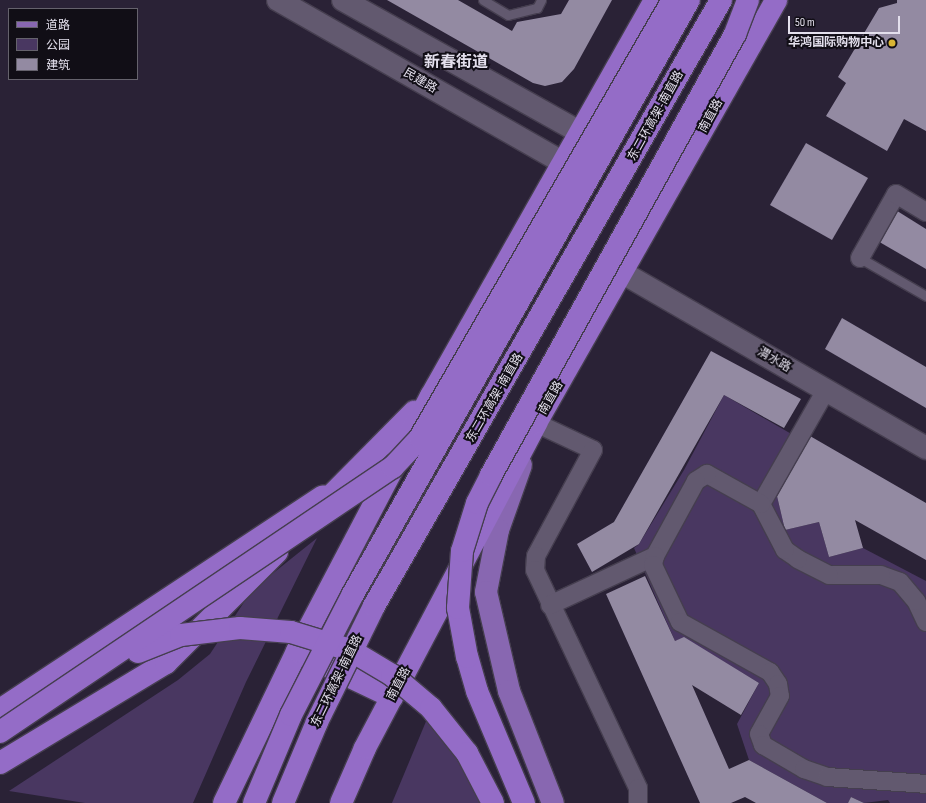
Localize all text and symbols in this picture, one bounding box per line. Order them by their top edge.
legend [8,8,138,80]
scale bar [790,8,902,34]
text: 50 m [795,15,815,30]
text: 道路 [46,18,70,33]
place label: 华鸿国际购物中心 [788,36,884,50]
text: 公园 [46,38,70,53]
marker: 华鸿国际购物中心 [887,38,897,48]
district label: 新春街道 [424,53,488,73]
text: 建筑 [46,58,70,73]
street label: 民建路 [401,66,439,96]
street label: 东二环高架-南直路 [625,69,687,163]
street label: 南直路 [696,97,726,135]
street label: 渭水路 [755,345,793,375]
street label: 东二环高架-南直路 [464,351,526,445]
street label: 南直路 [536,379,566,417]
street label: 东二环高架-南直路 [309,633,365,729]
street label: 南直路 [384,665,414,703]

